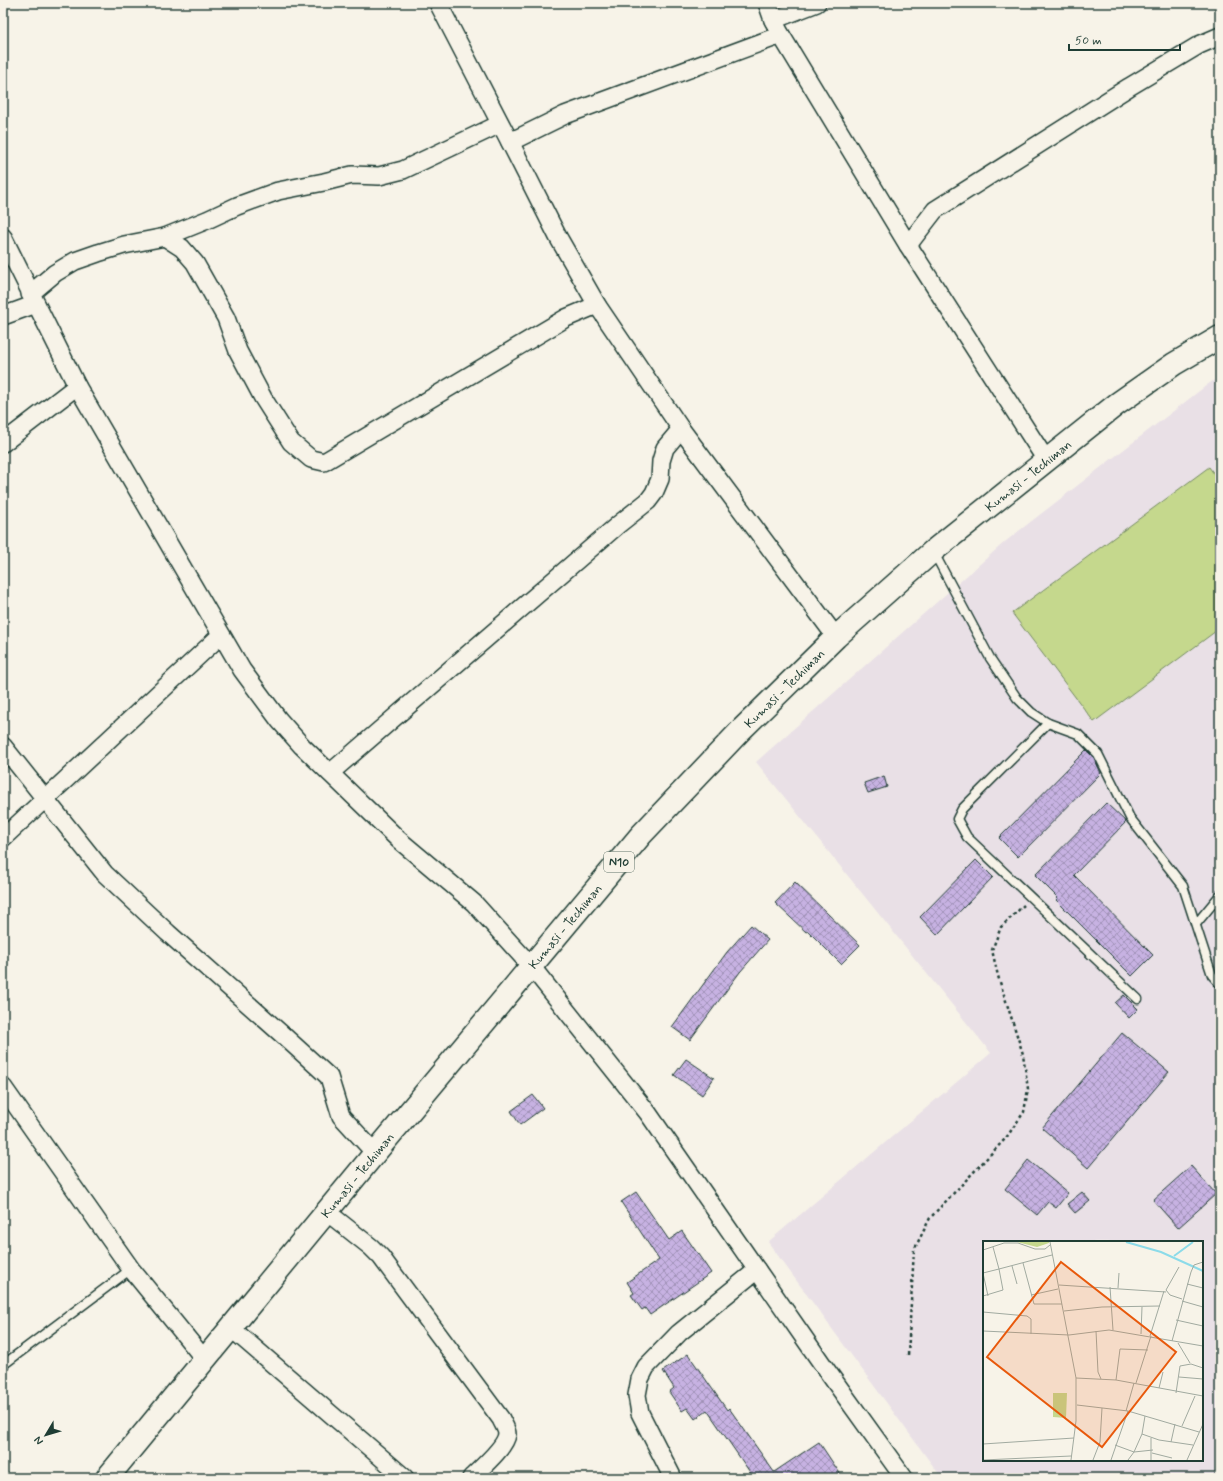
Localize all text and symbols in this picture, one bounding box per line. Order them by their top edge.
scale bar [1069,26,1180,52]
text: 50 m [1075,33,1102,49]
street label: Kumasi - Techiman [982,436,1076,516]
street label: Kumasi - Techiman [741,646,829,732]
road number: N10 [604,852,634,872]
street label: Kumasi - Techiman [525,881,606,973]
street label: Kumasi - Techiman [318,1129,399,1222]
inset map [983,1241,1203,1461]
north arrow [26,1415,66,1455]
text: N [31,1433,47,1448]

